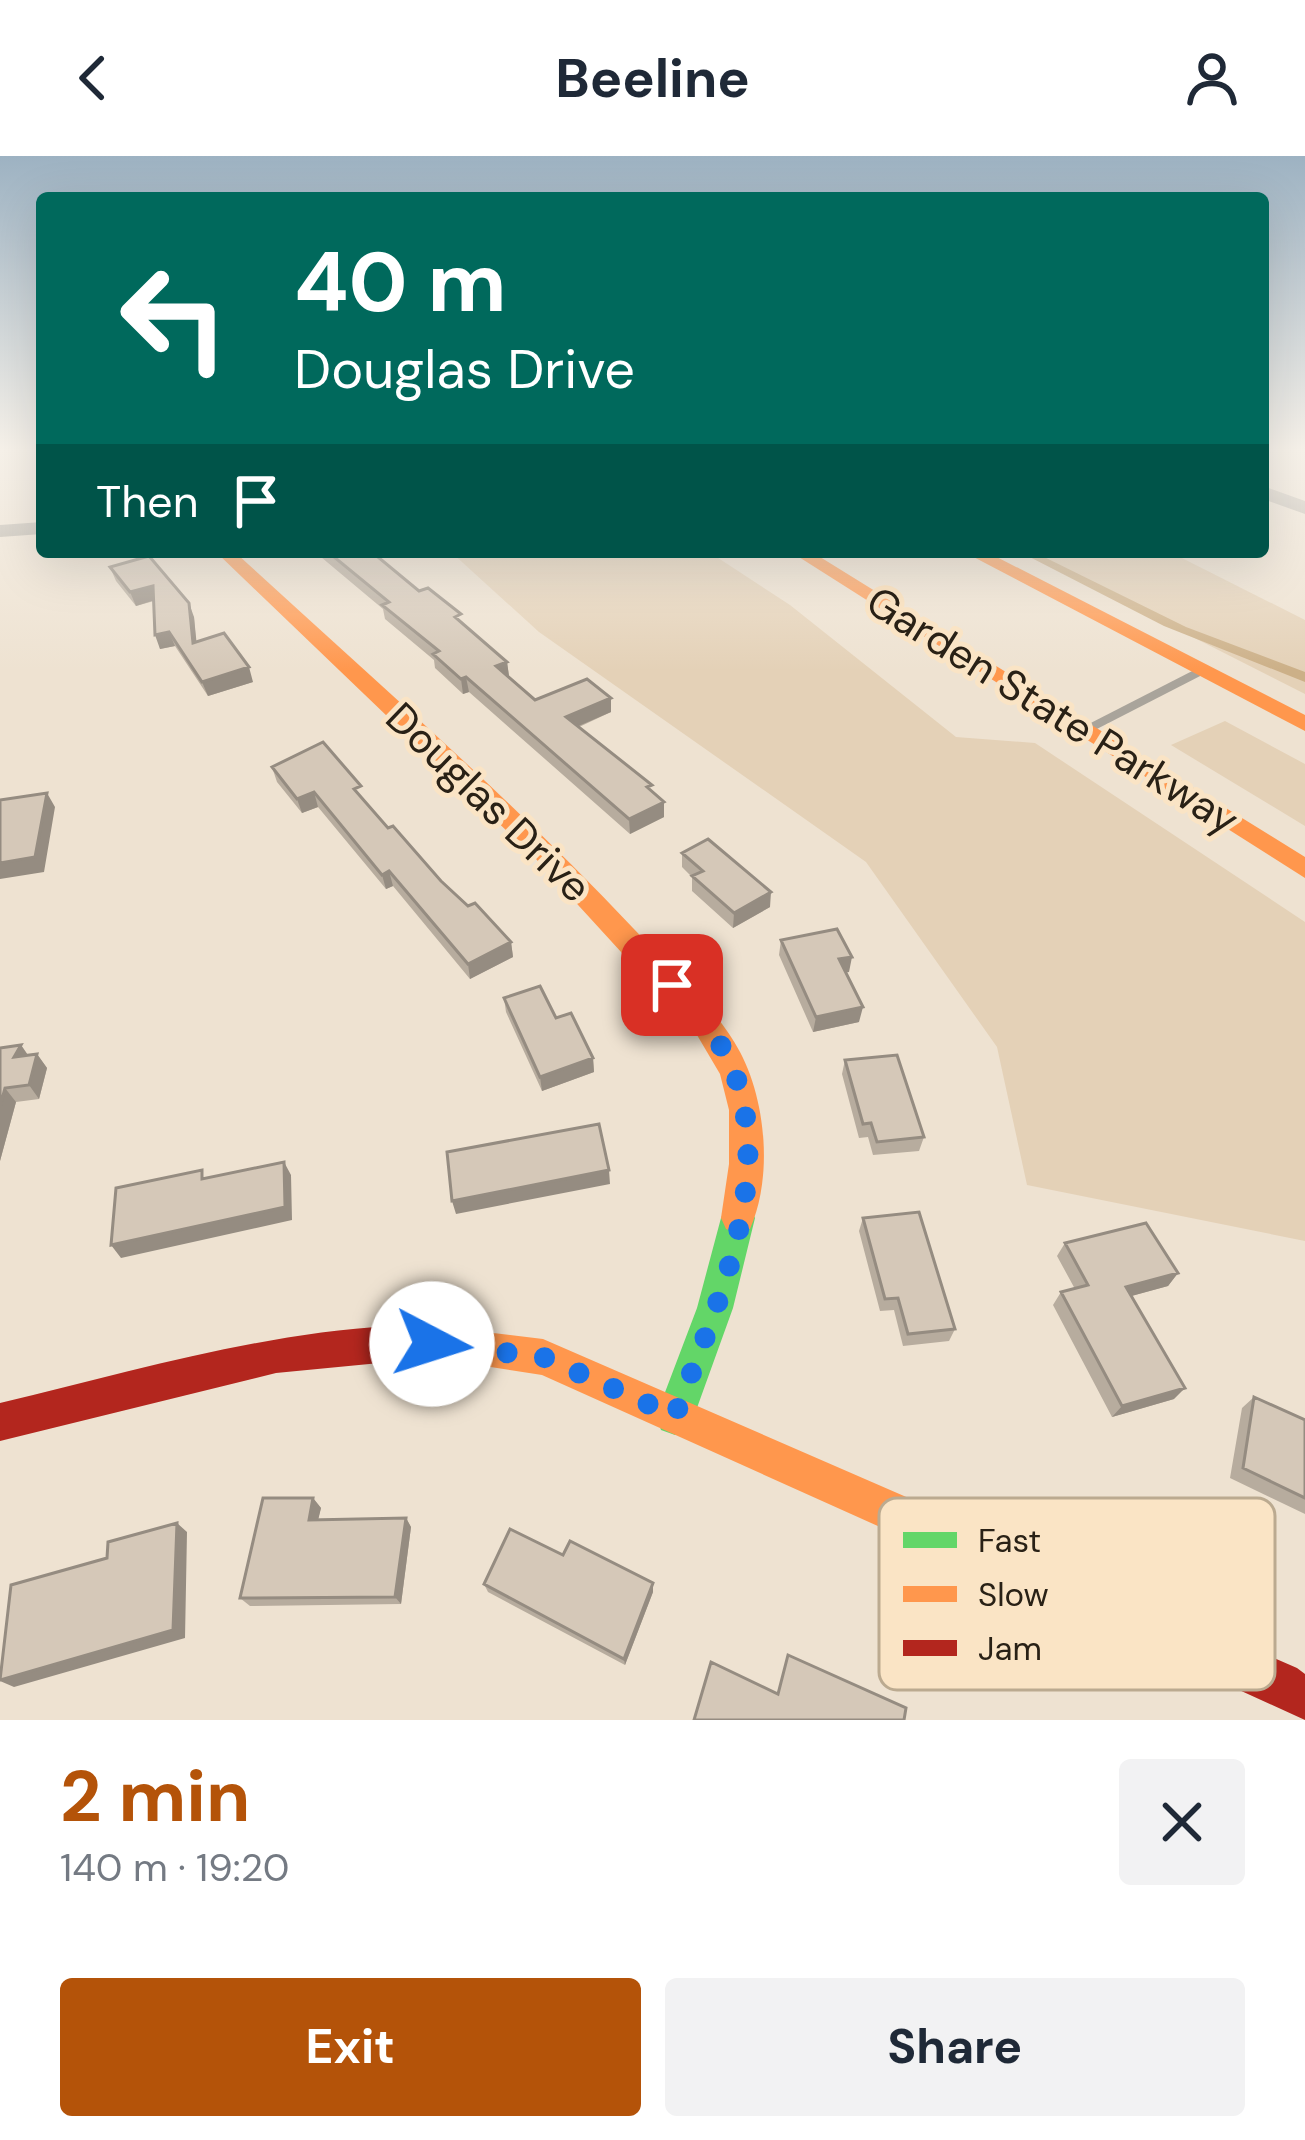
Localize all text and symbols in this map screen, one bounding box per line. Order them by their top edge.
text: Beeline [555,43,750,114]
icon: back [60,45,126,111]
icon: person [1179,45,1245,111]
text: 40 m [294,228,507,337]
icon: left [96,240,252,396]
text: Douglas Drive [294,334,635,405]
icon: arrive [223,468,289,534]
text: Then [96,472,199,531]
street label: Garden State Parkway [856,574,1249,847]
street label: Douglas Drive [374,690,603,914]
pin [621,934,723,1036]
icon: arrive [639,952,705,1018]
position arrow [369,1281,495,1407]
legend [879,1498,1275,1690]
text: Fast [978,1519,1041,1562]
text: Slow [978,1573,1049,1616]
text: Jam [978,1627,1042,1670]
text: 2 min [60,1750,250,1843]
button: close [1119,1759,1245,1885]
text: 140 m · 19:20 [60,1842,289,1893]
button: Exit [60,1978,641,2116]
button: Share [665,1978,1245,2116]

